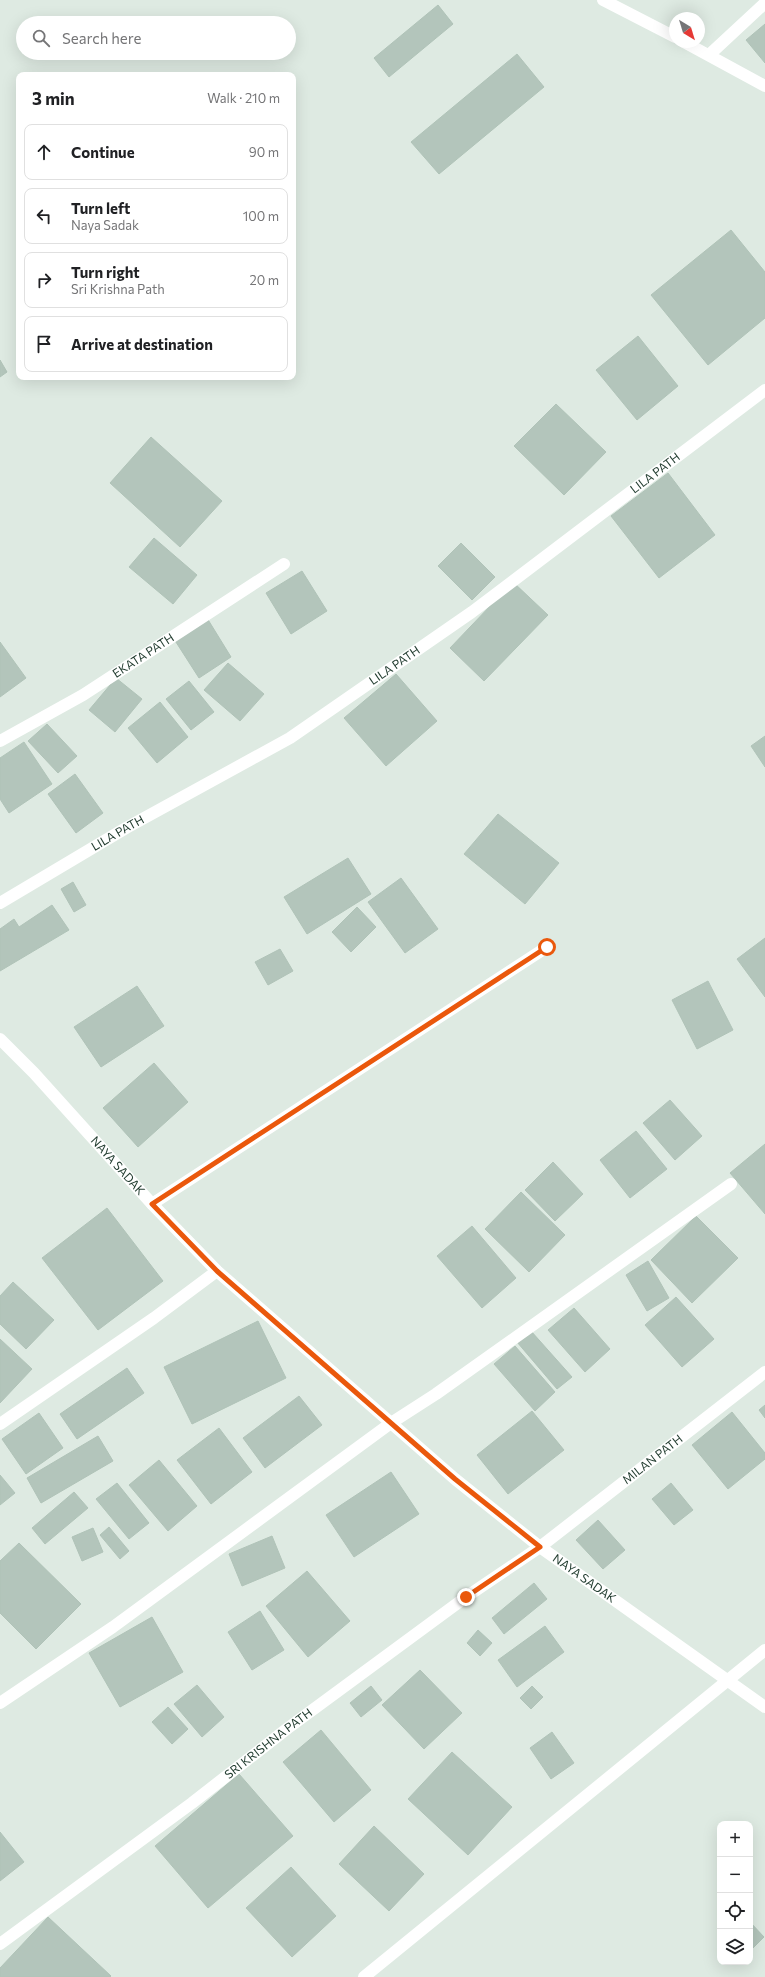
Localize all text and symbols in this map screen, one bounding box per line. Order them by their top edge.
north arrow [669,12,705,48]
search box [16,16,296,60]
icon: search [30,27,52,49]
text: Search here [62,29,141,47]
text: 3 min [32,88,75,109]
text: Walk · 210 m [207,90,280,106]
icon: ahead [33,141,55,163]
text: Continue [71,143,135,161]
text: 90 m [249,144,279,160]
text: Turn left [71,199,130,217]
icon: left [33,205,55,227]
text: 100 m [243,208,279,224]
text: Naya Sadak [71,217,139,233]
text: Turn right [71,263,140,281]
icon: right [33,269,55,291]
text: 20 m [250,272,279,288]
text: Sri Krishna Path [71,281,165,297]
icon: arrive [33,333,55,355]
text: Arrive at destination [71,335,213,353]
street label: LILA PATH [627,449,682,496]
street label: EKATA PATH [110,630,176,680]
street label: LILA PATH [366,642,422,687]
street label: LILA PATH [88,812,146,853]
route start [538,938,556,956]
street label: NAYA SADAK [88,1133,148,1197]
street label: MILAN PATH [619,1431,685,1486]
street label: NAYA SADAK [551,1551,619,1605]
route end [457,1588,475,1606]
street label: SRI KRISHNA PATH [221,1705,314,1781]
map controls [717,1821,753,1965]
button: + [717,1821,753,1857]
button: − [717,1857,753,1893]
button: locate [717,1893,753,1929]
button: layers [717,1929,753,1965]

